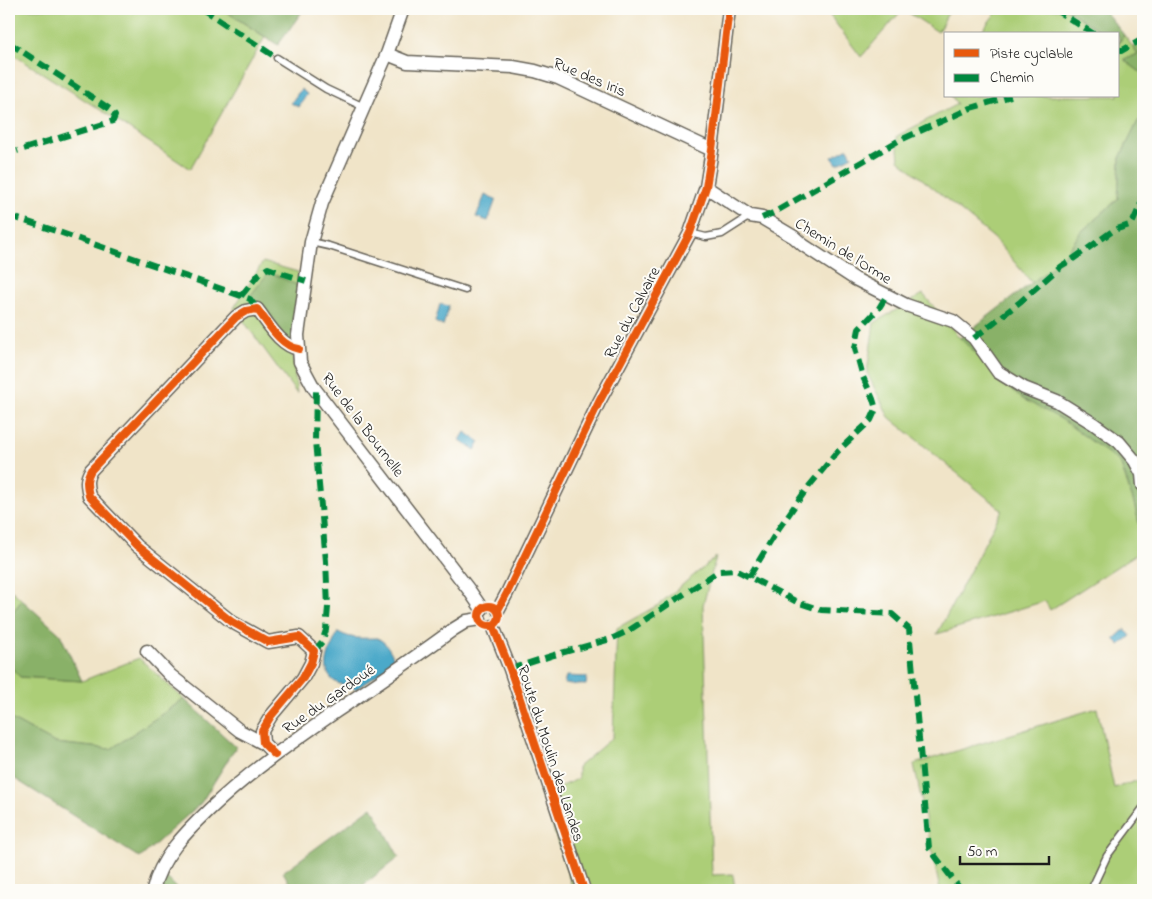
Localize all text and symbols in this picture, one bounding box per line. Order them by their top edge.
legend [944,32,1120,98]
text: Piste cyclable [990,43,1073,66]
street label: Rue des Iris [549,52,629,104]
text: Chemin [990,67,1034,89]
street label: Chemin de l'Orme [790,212,897,292]
street label: Rue du Calvaire [598,262,667,363]
street label: Rue de la Bournelle [315,368,410,483]
street label: Rue du Gardoué [278,658,381,741]
street label: Route du Moulin des Landes [510,662,590,845]
scale bar [960,834,1048,866]
text: 50 m [967,841,998,863]

